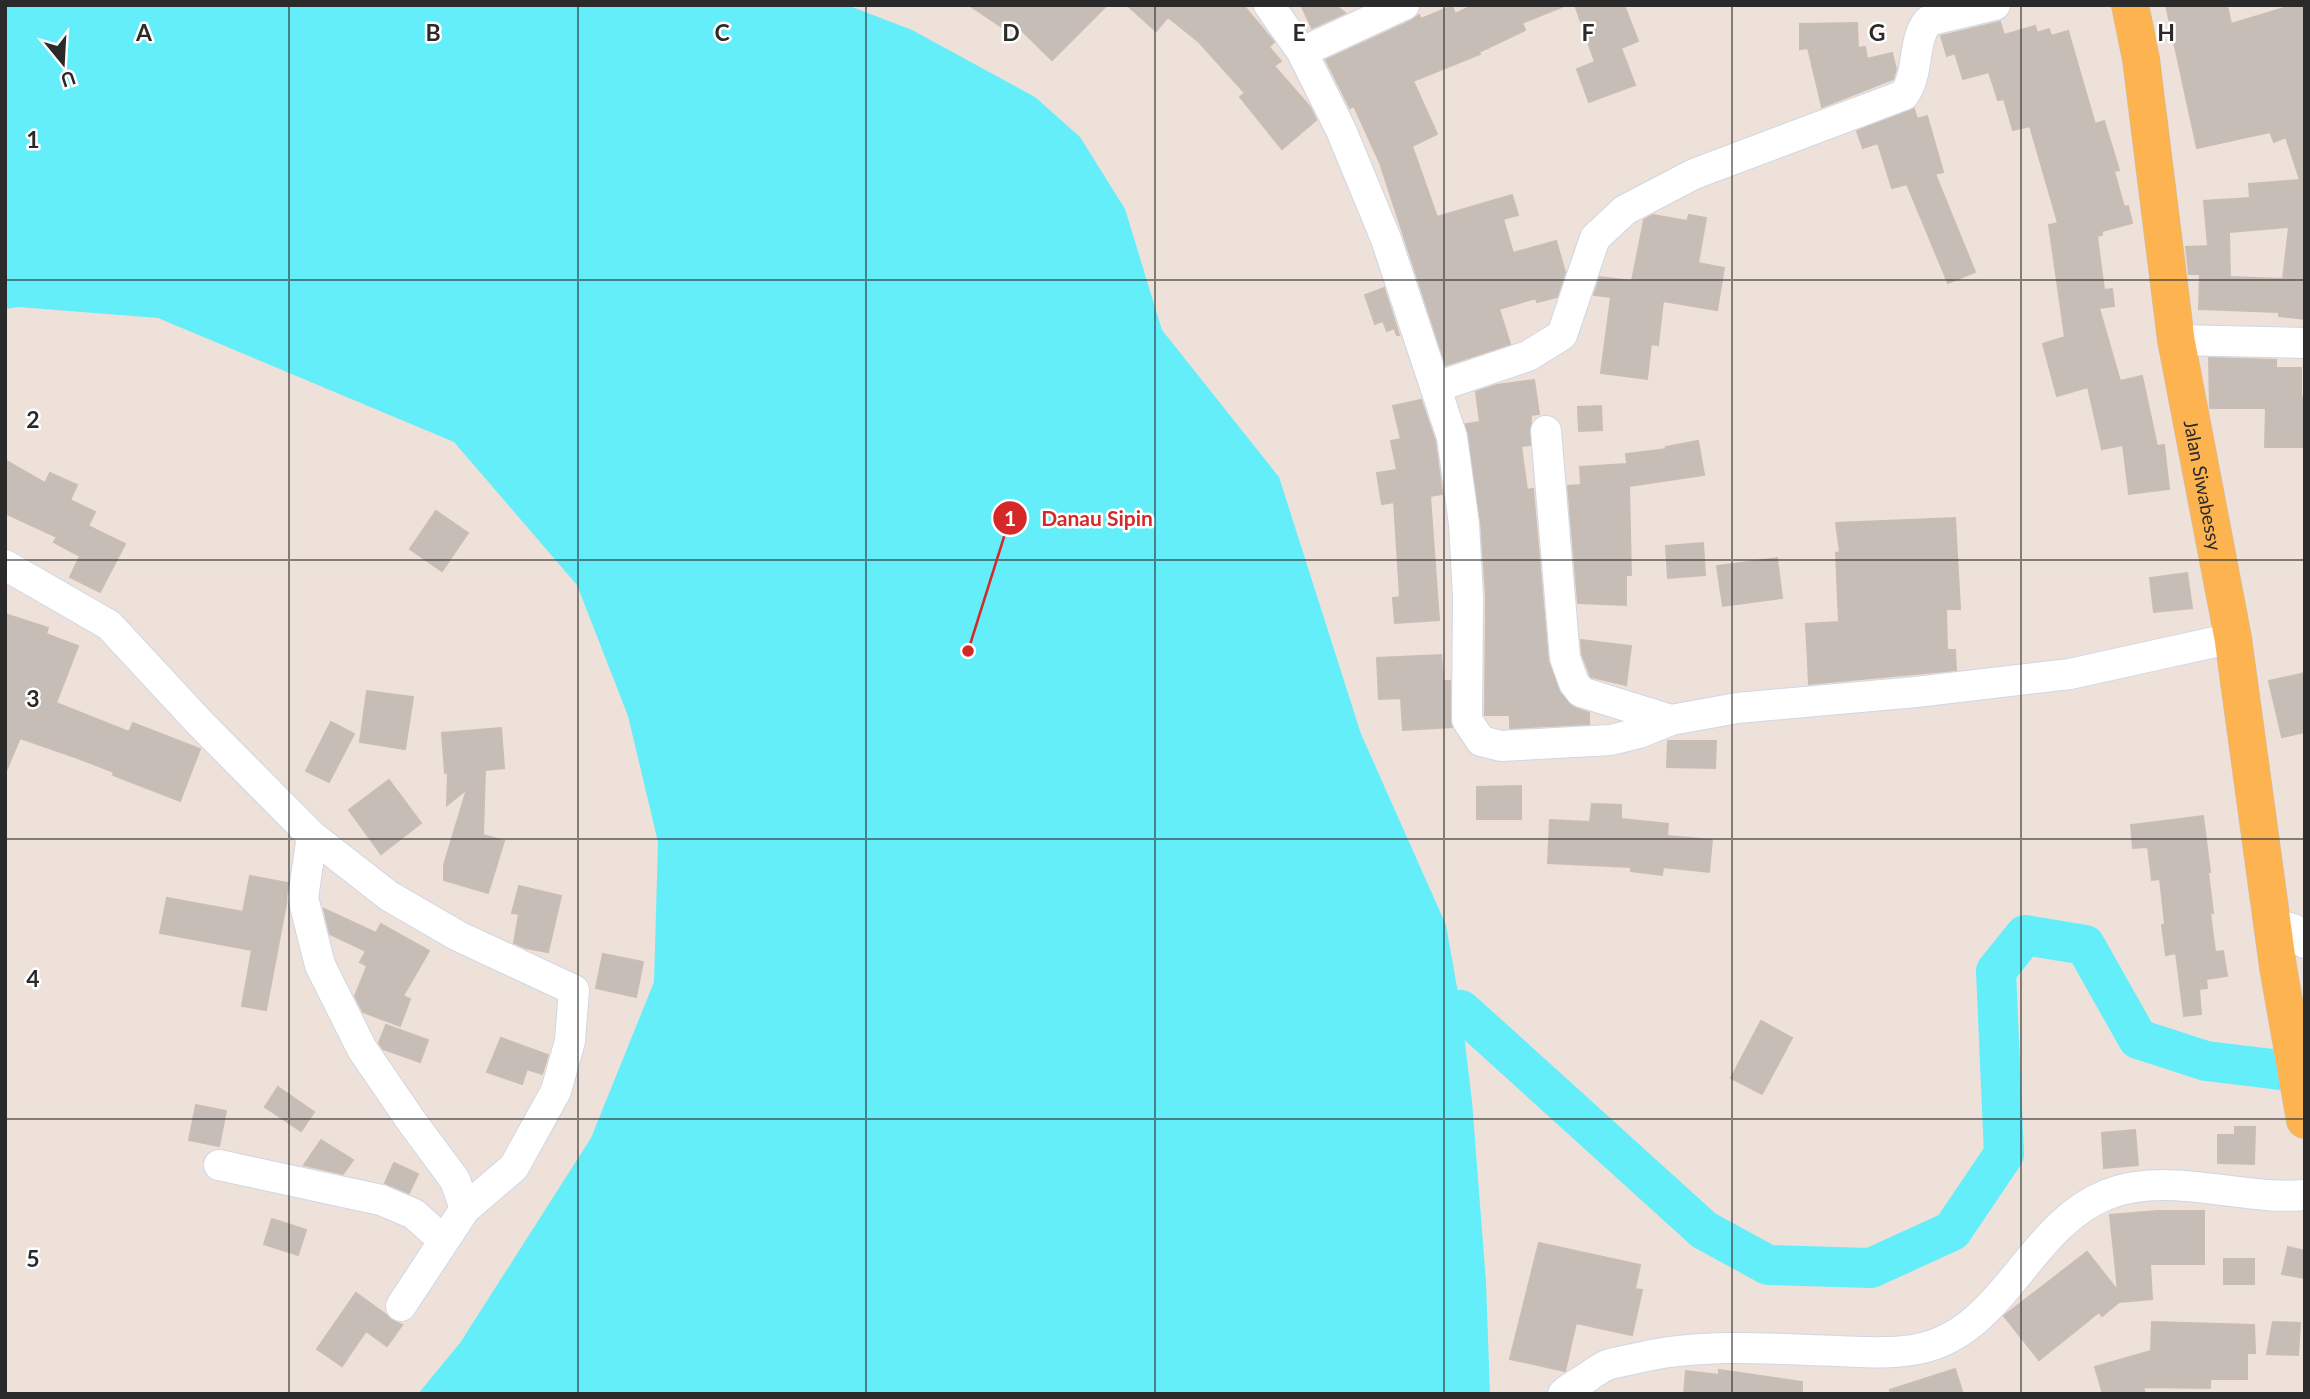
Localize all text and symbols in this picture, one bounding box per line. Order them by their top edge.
text: A [135,18,153,46]
text: B [425,18,441,46]
text: C [714,18,730,46]
text: D [1002,18,1020,46]
text: E [1292,18,1306,46]
text: F [1581,18,1595,46]
text: G [1869,18,1885,46]
text: H [2157,18,2175,46]
north arrow [28,28,98,98]
text: U [58,67,79,93]
text: 1 [26,125,40,153]
text: 2 [26,405,40,433]
street label: Jalan Siwabessy [2180,418,2228,552]
callout: Danau Sipin [993,497,1167,539]
text: 1 [1004,505,1016,530]
text: Danau Sipin [1041,505,1153,530]
text: 3 [26,684,40,712]
text: 4 [26,964,40,992]
text: 5 [26,1244,40,1272]

